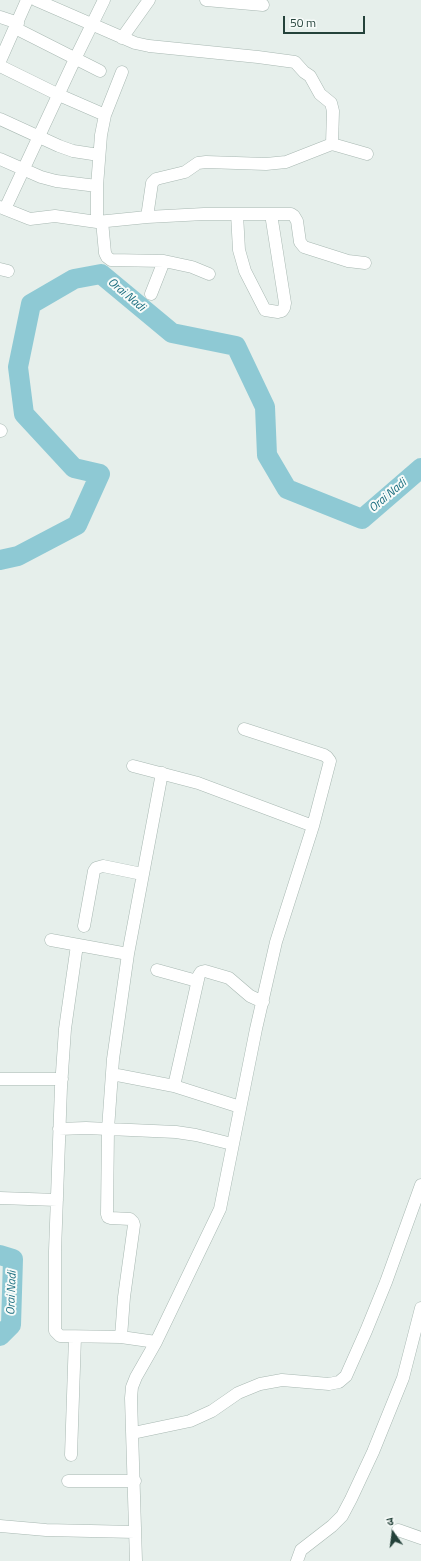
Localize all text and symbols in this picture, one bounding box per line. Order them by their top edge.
scale bar [285,8,367,34]
text: 50 m [290,13,316,32]
water label: Orai Nadi [104,275,148,315]
water label: Orai Nadi [366,476,410,516]
water label: Orai Nadi [4,1271,20,1315]
north arrow [373,1513,413,1553]
text: उ [385,1513,395,1530]

